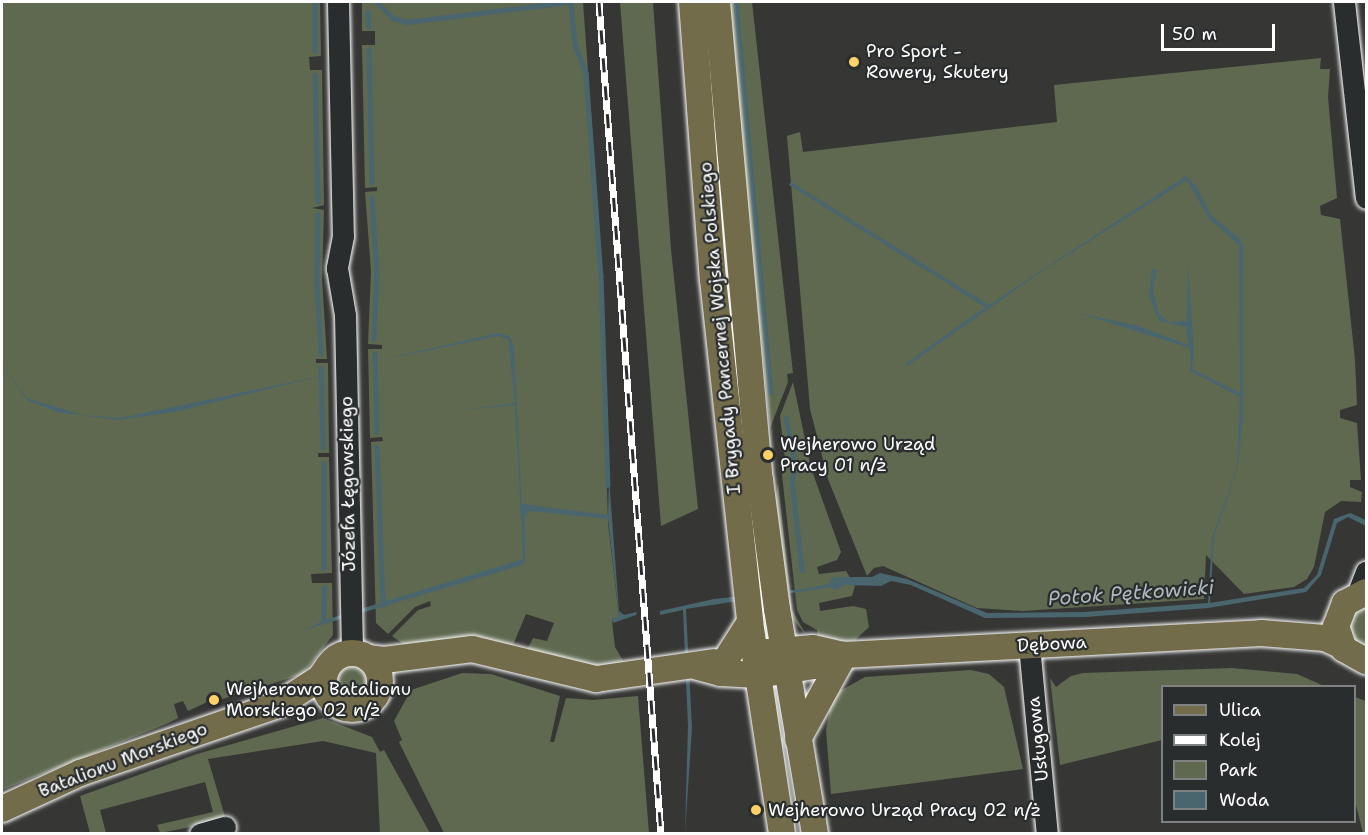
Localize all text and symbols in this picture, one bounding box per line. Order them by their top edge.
scale bar [1164,12,1278,50]
text: 50 m [1172,22,1217,46]
place label: Pro Sport - Rowery, Skutery [866,41,1009,84]
marker: Pro Sport - Rowery, Skutery [847,55,861,69]
street label: I Brygady Pancernej Wojska Polskiego [695,161,745,495]
street label: Józefa Łęgowskiego [336,396,360,572]
place label: Wejherowo Urząd Pracy 01 n/ż [780,434,935,476]
marker: Wejherowo Urząd Pracy 01 n/ż [761,448,775,462]
water label: Potok Pętkowicki [1047,575,1215,611]
street label: Dębowa [1017,631,1087,657]
place label: Wejherowo Batalionu Morskiego 02 n/ż [226,679,411,722]
legend [1161,685,1356,823]
marker: Wejherowo Batalionu Morskiego 02 n/ż [207,693,221,707]
street label: Usługowa [1023,696,1053,782]
text: Ulica [1219,698,1261,722]
street label: Batalionu Morskiego [36,718,210,802]
text: Kolej [1219,728,1261,752]
text: Park [1219,758,1258,782]
text: Woda [1219,788,1269,812]
place label: Wejherowo Urząd Pracy 02 n/ż [768,799,1041,821]
marker: Wejherowo Urząd Pracy 02 n/ż [749,803,763,817]

